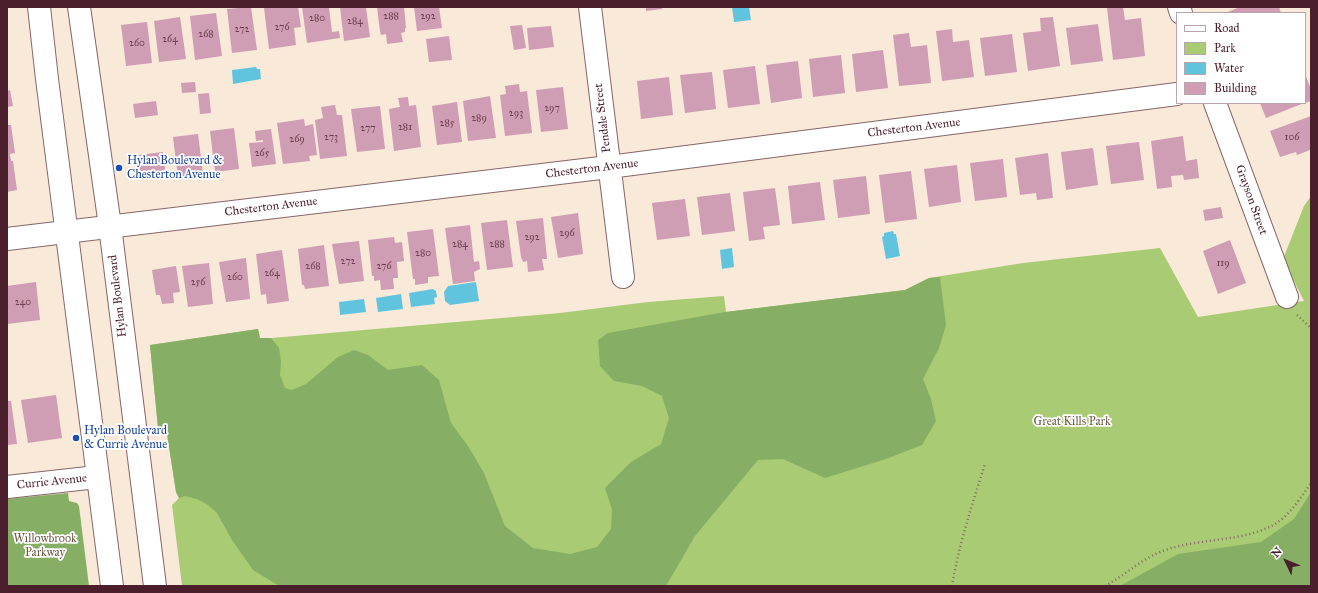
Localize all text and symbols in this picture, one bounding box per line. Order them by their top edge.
house number: 288 [383,11,399,23]
house number: 292 [420,11,436,23]
legend [1176,12,1306,104]
house number: 280 [309,13,325,25]
house number: 284 [347,16,363,28]
text: Road [1214,21,1240,35]
house number: 276 [274,22,290,34]
house number: 272 [235,24,249,36]
house number: 268 [198,29,214,41]
house number: 264 [162,34,178,46]
house number: 260 [129,38,145,50]
text: Park [1214,41,1236,55]
text: Water [1214,61,1244,75]
text: Building [1214,81,1256,95]
street label: Pendale Street [592,83,614,153]
house number: 297 [544,103,560,115]
house number: 293 [509,108,523,120]
house number: 289 [471,113,487,125]
street label: Chesterton Avenue [867,115,961,141]
house number: 285 [440,118,454,130]
house number: 281 [398,122,412,134]
house number: 277 [360,123,376,135]
house number: 273 [324,132,338,144]
house number: 106 [1285,132,1299,144]
house number: 269 [289,134,305,146]
house number: 265 [255,148,269,160]
place label: Hylan Boulevard & Chesterton Avenue [127,154,223,182]
street label: Chesterton Avenue [545,156,639,182]
marker: Hylan Boulevard & Chesterton Avenue [114,163,124,173]
street label: Grayson Street [1232,163,1270,237]
street label: Chesterton Avenue [224,194,318,220]
house number: 296 [559,228,575,240]
house number: 292 [524,232,540,244]
house number: 284 [452,239,468,251]
house number: 288 [489,239,505,251]
house number: 280 [415,248,431,260]
street label: Hylan Boulevard [106,254,130,338]
house number: 272 [341,256,355,268]
house number: 119 [1216,258,1230,270]
house number: 268 [305,261,321,273]
house number: 276 [376,261,392,273]
house number: 264 [264,268,280,280]
house number: 260 [227,272,243,284]
house number: 256 [191,277,205,289]
house number: 240 [15,297,31,309]
park label: Great Kills Park [1033,415,1111,429]
place label: Hylan Boulevard & Currie Avenue [84,424,167,452]
marker: Hylan Boulevard & Currie Avenue [71,433,81,443]
street label: Currie Avenue [16,471,88,493]
park label: Willowbrook Parkway [13,532,77,560]
north arrow [1266,541,1306,581]
text: N [1269,545,1285,560]

